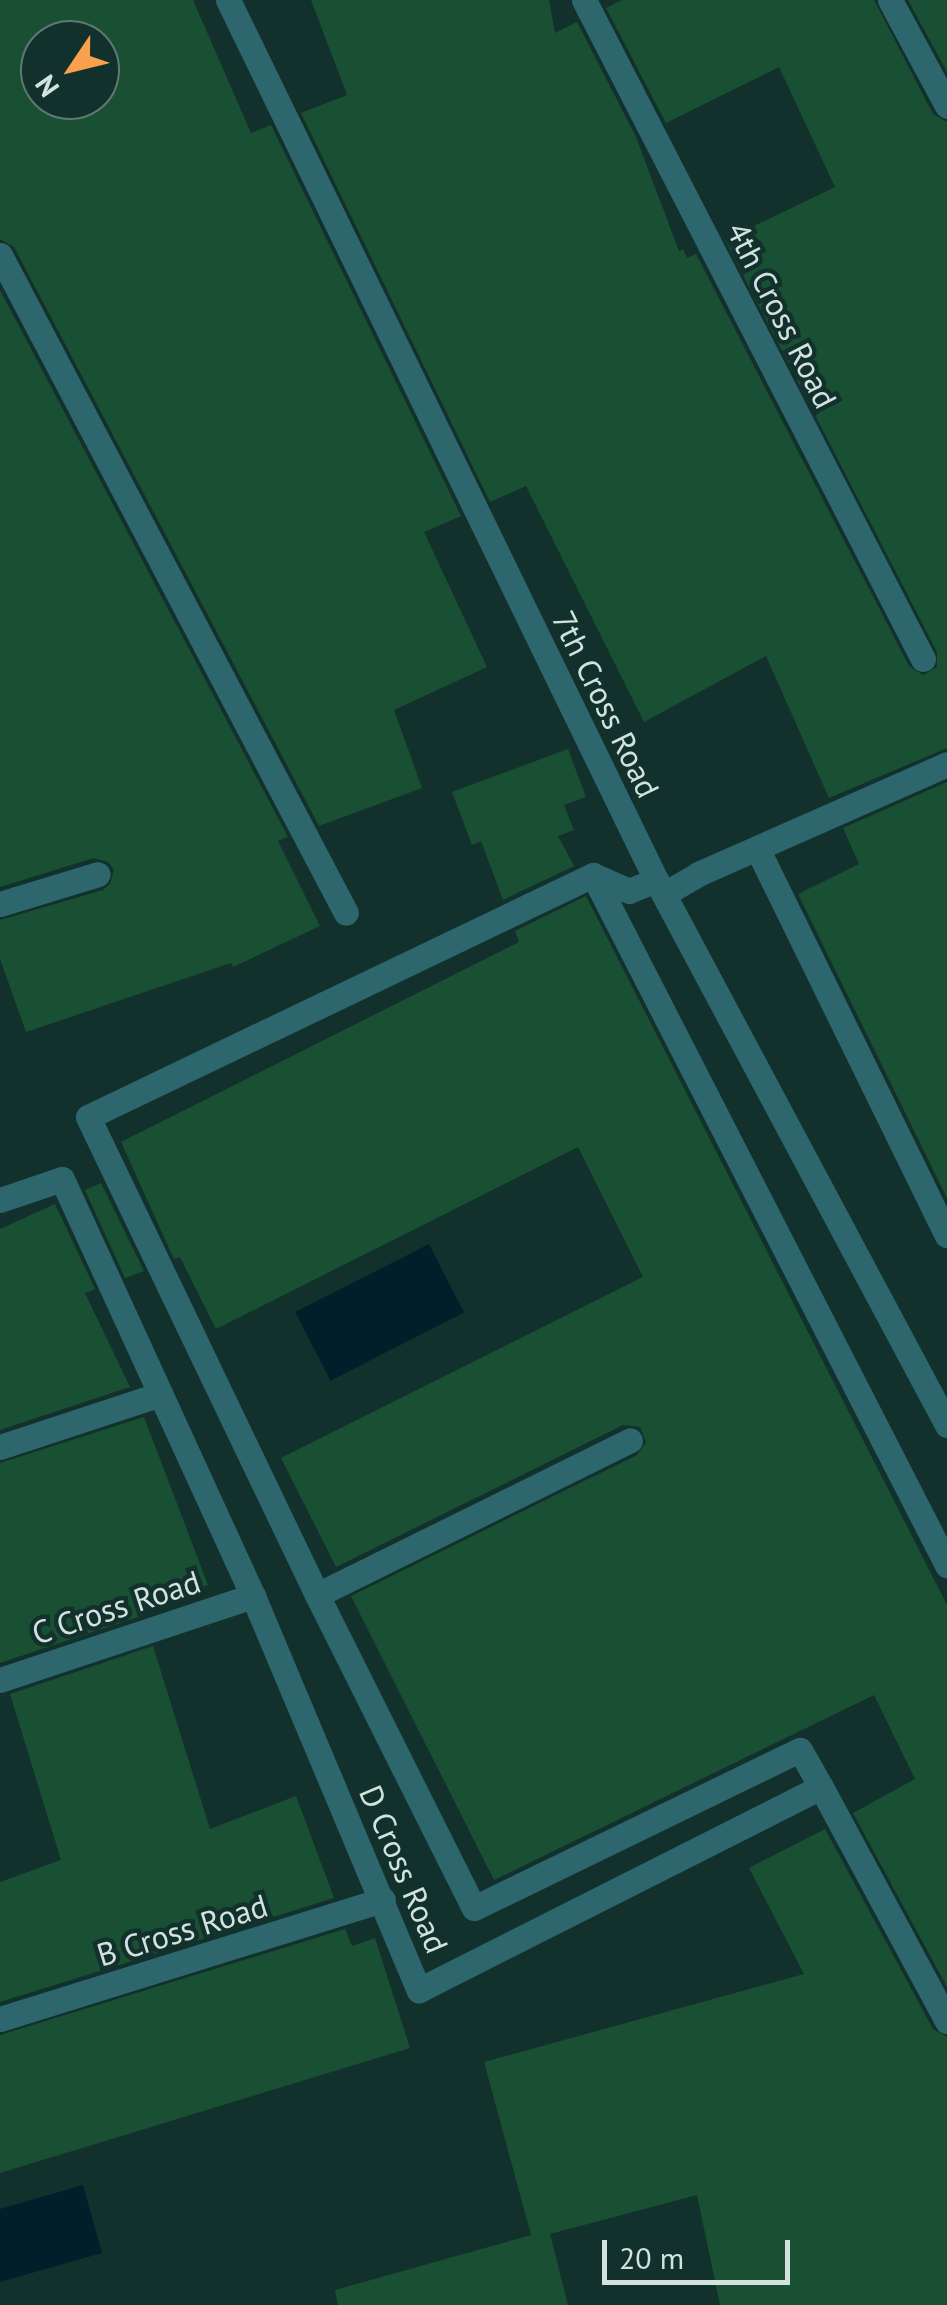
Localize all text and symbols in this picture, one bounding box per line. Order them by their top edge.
north arrow [20,20,120,120]
text: N [26,68,67,104]
street label: 4th Cross Road [719,216,845,414]
street label: 7th Cross Road [544,605,668,803]
street label: C Cross Road [26,1562,206,1652]
street label: D Cross Road [351,1779,457,1959]
street label: B Cross Road [92,1886,272,1974]
scale bar [607,2220,794,2282]
text: 20 m [619,2238,684,2277]

